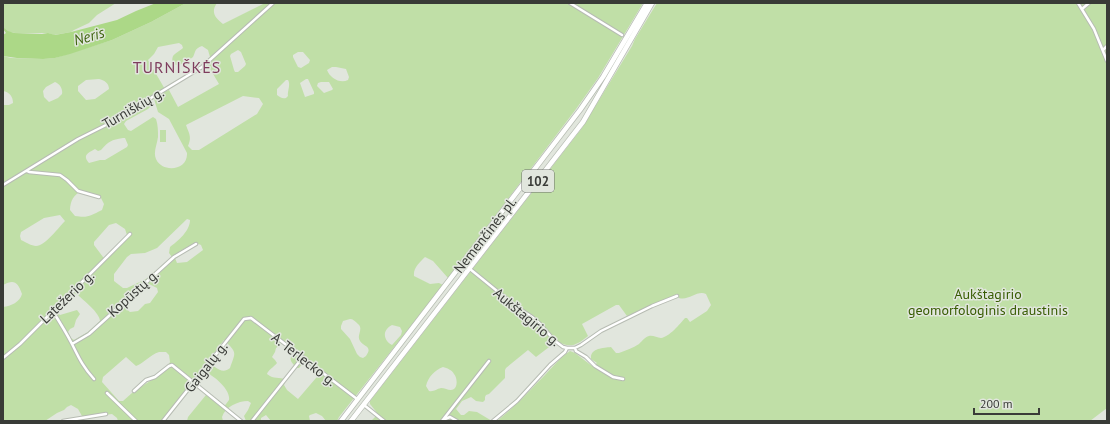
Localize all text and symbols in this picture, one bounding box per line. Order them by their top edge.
water label: Neris [71,23,107,49]
district label: TURNIŠKĖS [133,57,221,77]
street label: Turniškių g. [99,83,167,133]
road number: 102 [522,170,554,192]
street label: Nemenčinės pl. [450,193,520,277]
street label: Kopūstų g. [104,265,162,321]
street label: Latežerio g. [36,267,98,327]
street label: Aukštagirio g. [490,284,564,350]
park label: Aukštagirio geomorfologinis draustinis [908,285,1068,319]
street label: A. Terlecko g. [268,328,340,390]
street label: Gaigalų g. [181,338,231,396]
scale bar [974,390,1039,416]
text: 200 m [980,396,1013,411]

